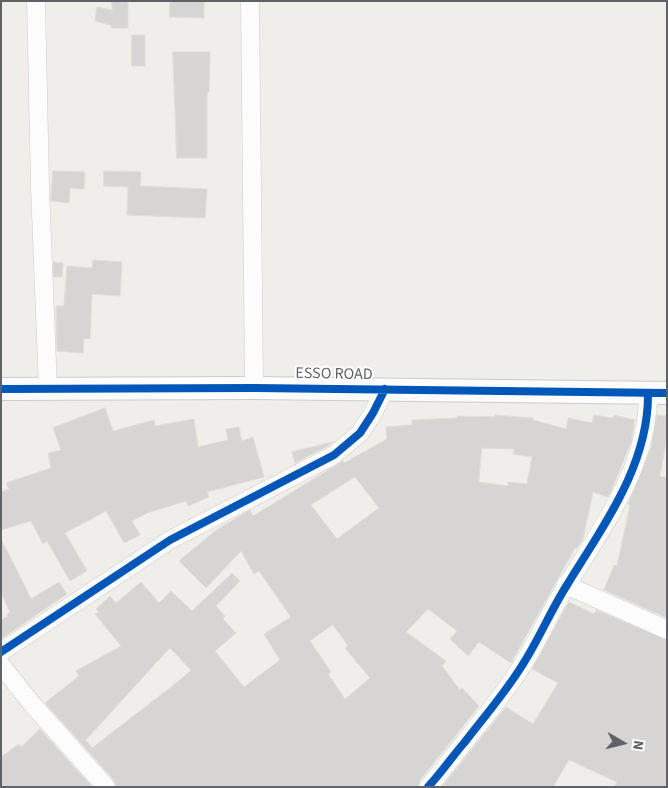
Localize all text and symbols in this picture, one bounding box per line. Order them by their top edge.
street label: ESSO ROAD [295,365,373,385]
north arrow [598,718,648,768]
text: N [627,739,648,751]

